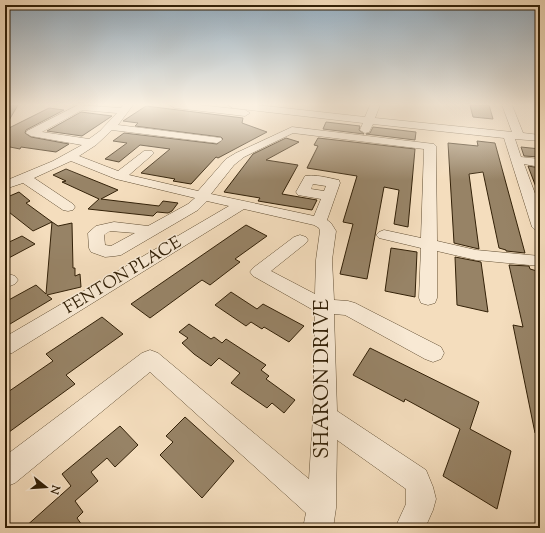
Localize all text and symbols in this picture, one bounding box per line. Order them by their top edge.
street label: FENTON PLACE [60,231,186,321]
street label: SHARON DRIVE [309,299,338,459]
north arrow [26,467,66,507]
text: N [46,482,64,496]

